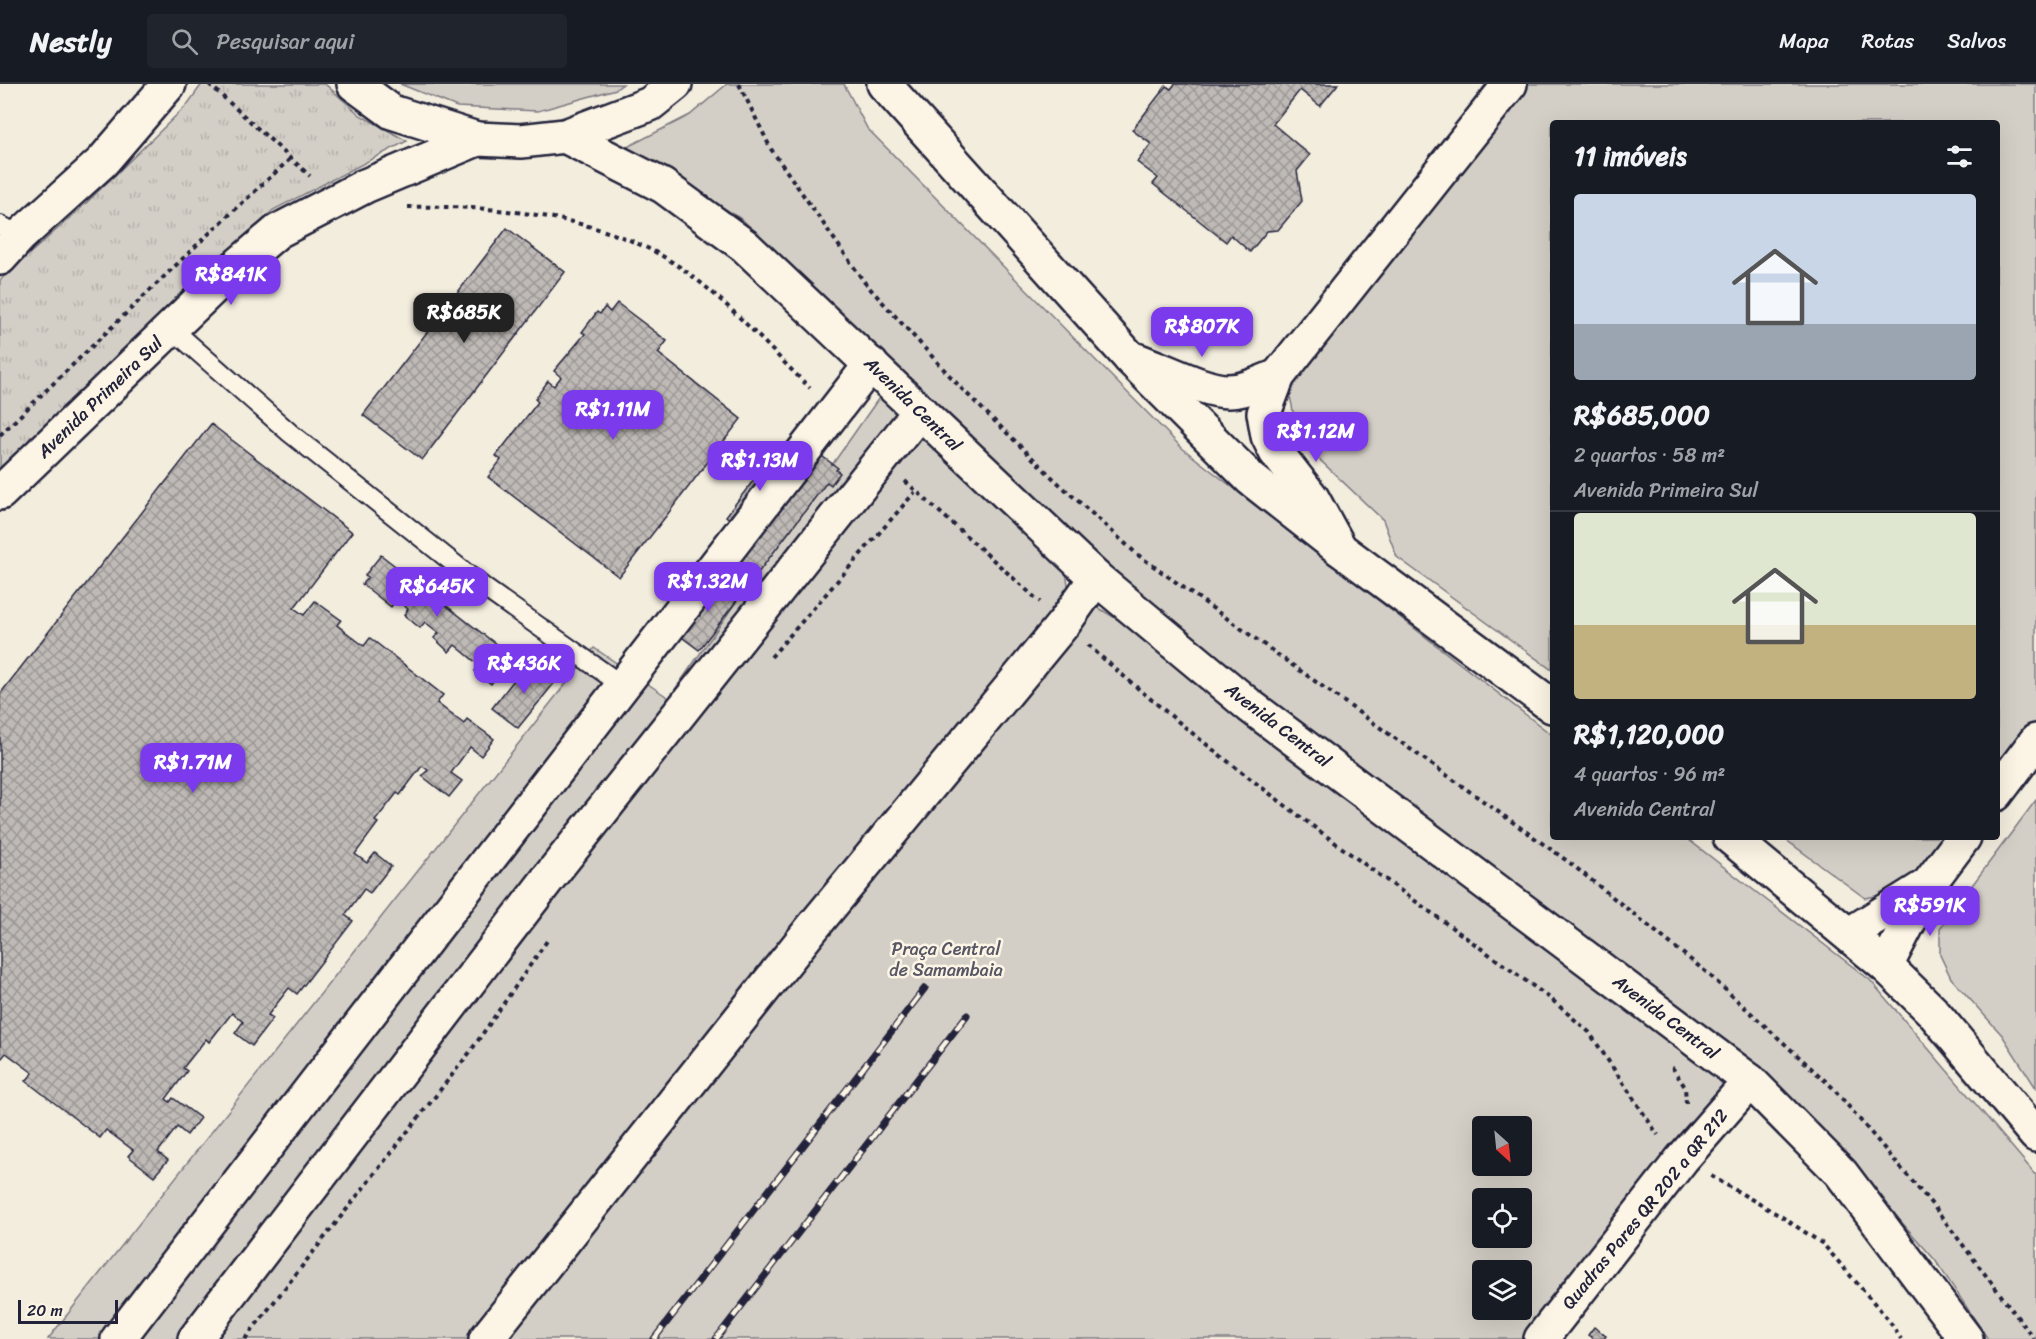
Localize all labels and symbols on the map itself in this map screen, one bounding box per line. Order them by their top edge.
pin: R$841K [182,255,280,306]
pin: R$685K [415,293,513,344]
pin: R$807K [1153,307,1251,358]
street label: Avenida Primeira Sul [29,327,171,467]
street label: Avenida Central [856,348,970,460]
pin: R$1.11M [558,390,668,441]
pin: R$1.12M [1261,412,1371,463]
pin: R$1.13M [705,441,815,492]
pin: R$1.32M [653,562,763,613]
pin: R$645K [388,567,486,618]
pin: R$436K [475,644,573,695]
street label: Avenida Central [1217,673,1339,776]
pin: R$1.71M [138,743,248,794]
pin: R$591K [1881,886,1979,937]
park label: Praça Central de Samambaia [889,933,1003,986]
street label: Avenida Central [1605,965,1727,1068]
street label: Quadras Pares QR 202 a QR 212 [1554,1101,1736,1317]
north arrow [1472,1116,1532,1176]
scale bar [18,1297,118,1324]

